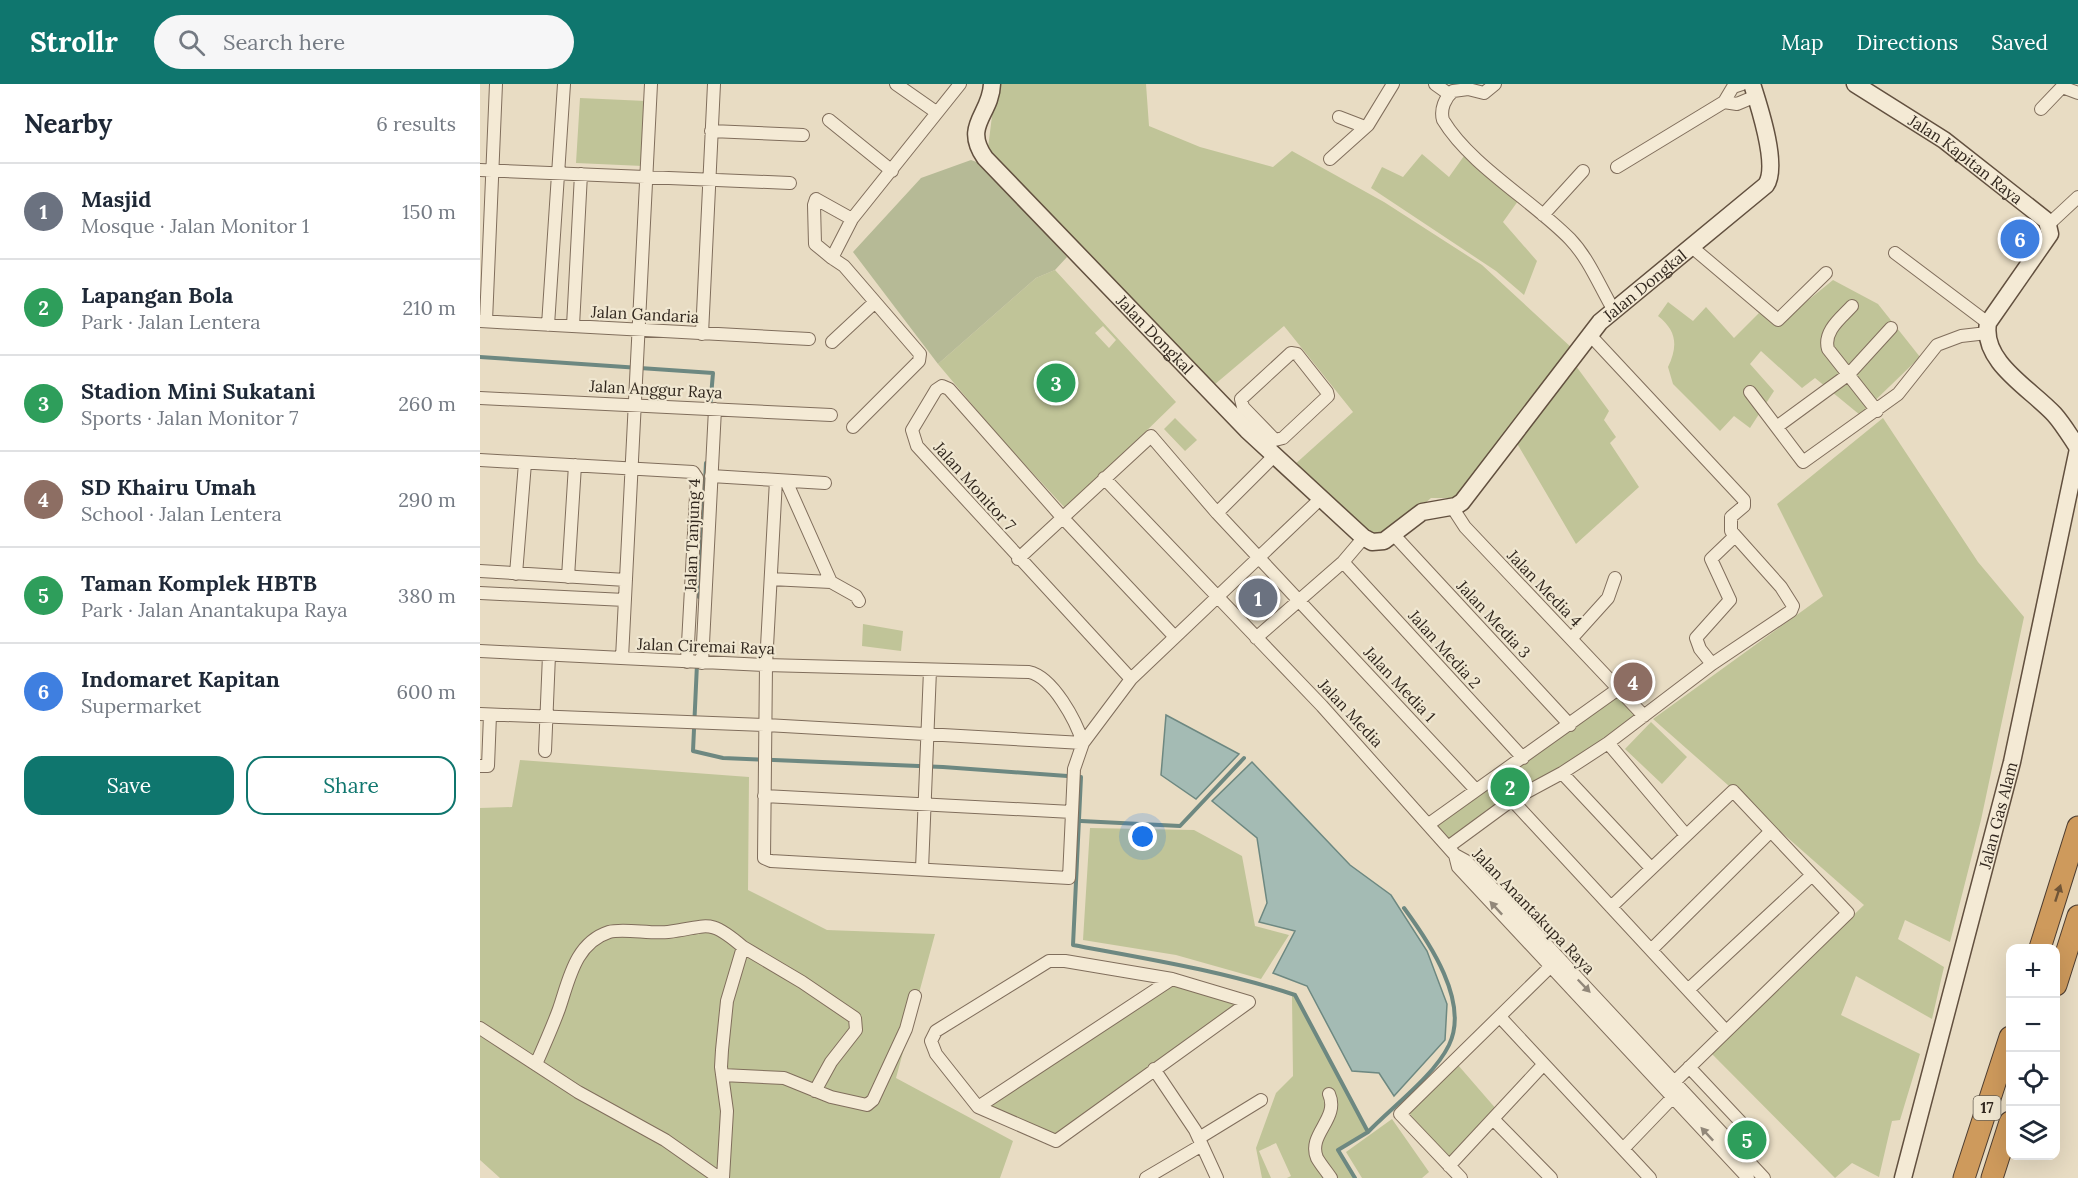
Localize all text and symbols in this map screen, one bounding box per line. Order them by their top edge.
search box [154,15,574,69]
text: Strollr [30,24,118,60]
icon: search [175,26,208,59]
text: Search here [223,28,345,56]
text: Map [1781,29,1824,56]
text: Directions [1857,29,1958,56]
text: Saved [1991,29,2048,56]
text: Nearby [24,107,112,140]
street label: Jalan Kapitan Raya [1904,110,2027,208]
text: 6 results [376,111,456,136]
text: Masjid [81,185,151,213]
text: 1 [39,199,48,224]
text: 150 m [402,199,456,224]
text: Mosque · Jalan Monitor 1 [81,213,309,238]
pin: 6 [2000,216,2040,262]
street label: Jalan Dongkal [1598,245,1690,326]
text: Lapangan Bola [81,281,233,309]
street label: Jalan Dongkal [1112,290,1198,378]
text: 2 [38,295,49,320]
text: 210 m [402,295,456,320]
street label: Jalan Gandaria [589,301,700,327]
text: Park · Jalan Lentera [81,309,261,334]
pin: 3 [1036,360,1076,406]
street label: Jalan Anggur Raya [588,375,723,402]
text: Stadion Mini Sukatani [81,377,315,405]
text: 3 [38,391,49,416]
text: 260 m [398,391,456,416]
text: Sports · Jalan Monitor 7 [81,405,298,430]
street label: Jalan Monitor 7 [929,437,1021,535]
text: SD Khairu Umah [81,473,256,501]
street label: Jalan Tanjung 4 [680,478,704,593]
text: 4 [38,487,49,512]
text: 290 m [398,487,456,512]
text: School · Jalan Lentera [81,501,282,526]
street label: Jalan Media 4 [1503,545,1587,631]
text: Taman Komplek HBTB [81,569,317,597]
street label: Jalan Media 3 [1452,575,1535,662]
pin: 1 [1238,576,1278,620]
text: 5 [38,583,49,608]
text: 380 m [398,583,456,608]
text: Park · Jalan Anantakupa Raya [81,597,348,622]
street label: Jalan Media 2 [1404,605,1485,692]
street label: Jalan Ciremai Raya [636,634,775,658]
street label: Jalan Media 1 [1359,641,1440,726]
pin: 4 [1614,660,1652,704]
text: Indomaret Kapitan [81,665,280,693]
street label: Jalan Media [1314,674,1388,751]
text: 6 [38,679,49,704]
text: 600 m [396,679,456,704]
text: Supermarket [81,693,201,718]
button: Save [24,756,234,815]
button: Share [246,756,456,815]
street label: Jalan Gas Alam [1974,760,2022,872]
pin: 2 [1490,764,1530,810]
your location [1128,822,1157,851]
street label: Jalan Anantakupa Raya [1468,843,1599,978]
one-way arrow [2054,884,2063,902]
one-way arrow [1490,901,1504,915]
map controls [2006,944,2060,1160]
button: + [2006,944,2060,998]
one-way arrow [1577,978,1591,993]
button: − [2006,998,2060,1052]
button: locate [2006,1052,2060,1106]
road number: 17 [1974,1096,2000,1120]
button: layers [2006,1106,2060,1160]
pin: 5 [1728,1118,1766,1162]
one-way arrow [1700,1126,1714,1141]

